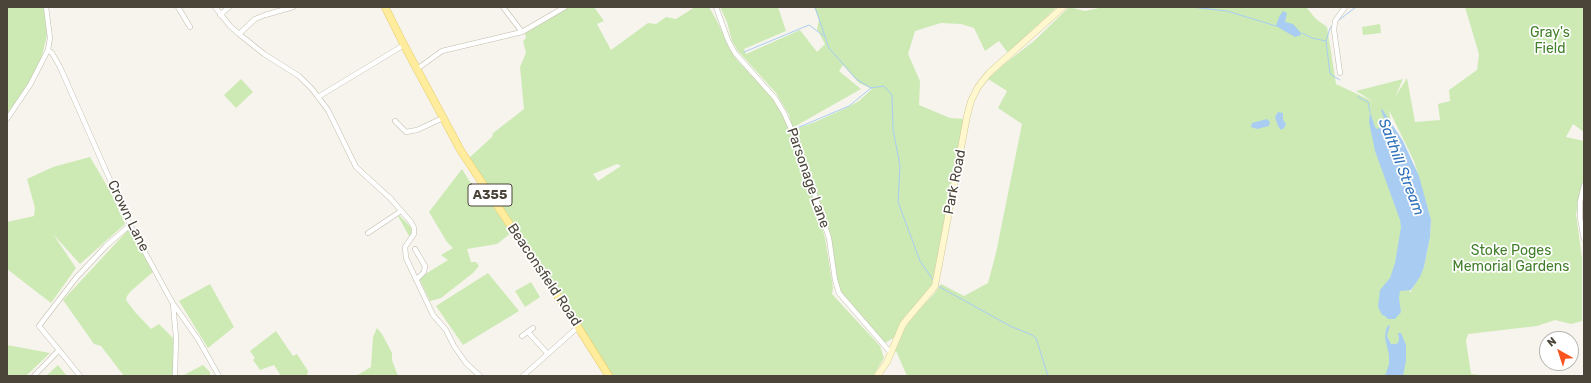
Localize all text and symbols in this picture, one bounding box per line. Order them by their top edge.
park label: Gray's Field [1530,25,1570,58]
water label: Salthill Stream [1374,116,1428,218]
street label: Parsonage Lane [783,126,833,230]
street label: Park Road [940,148,970,216]
street label: Crown Lane [103,178,153,254]
road number: A355 [468,184,512,206]
street label: Beaconsfield Road [503,220,585,330]
park label: Stoke Poges Memorial Gardens [1453,243,1569,276]
north arrow [1539,331,1579,371]
text: N [1545,335,1559,350]

